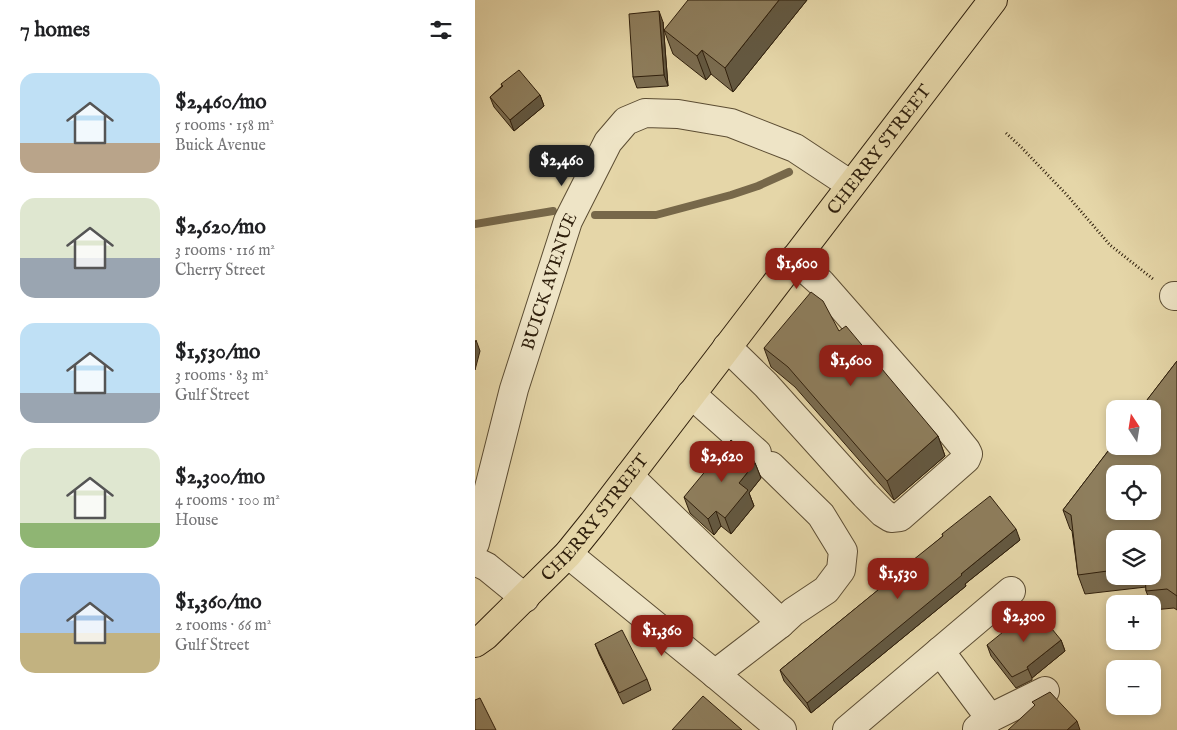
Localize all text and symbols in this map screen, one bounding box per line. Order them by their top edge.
icon: filters [427,16,455,44]
text: 7 homes [20,17,90,44]
street label: CHERRY STREET [823,81,937,220]
text: $2,460/mo [175,89,267,116]
icon: home [60,93,120,153]
text: 5 rooms · 158 m² [175,116,274,136]
text: Buick Avenue [175,136,266,156]
pin: $2,460 [521,144,603,187]
text: $2,460 [540,151,584,171]
street label: BUICK AVENUE [517,209,583,353]
text: $2,620/mo [175,214,266,241]
icon: home [60,218,120,278]
text: 3 rooms · 116 m² [175,241,275,261]
pin: $1,600 [756,248,838,290]
text: $1,600 [776,254,818,274]
text: Cherry Street [175,261,265,281]
text: $1,530/mo [175,339,260,366]
icon: home [60,343,120,403]
pin: $1,600 [810,344,892,387]
text: $1,600 [830,351,872,371]
text: 3 rooms · 83 m² [175,366,269,386]
text: Gulf Street [175,386,249,406]
north arrow [1106,400,1161,455]
map controls [1106,400,1161,715]
pin: $2,620 [681,440,763,483]
text: $2,620 [701,447,743,467]
street label: CHERRY STREET [537,450,655,587]
text: $2,300/mo [175,464,265,491]
button: locate [1106,465,1161,520]
icon: home [60,468,120,528]
text: 4 rooms · 100 m² [175,491,280,511]
text: House [175,511,218,531]
button: layers [1106,530,1161,585]
pin: $1,530 [857,558,939,600]
text: $1,530 [879,564,917,584]
text: $1,360/mo [175,589,262,616]
icon: home [60,593,120,653]
button: + [1106,595,1161,650]
pin: $2,300 [983,600,1065,643]
text: $2,300 [1003,607,1045,627]
pin: $1,360 [621,614,703,657]
text: 2 rooms · 66 m² [175,616,271,636]
text: $1,360 [642,621,682,641]
text: Gulf Street [175,636,249,656]
button: − [1106,660,1161,715]

